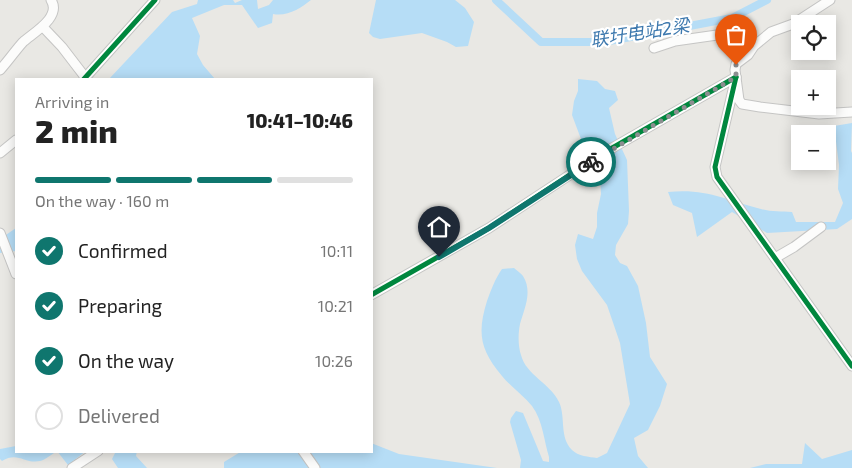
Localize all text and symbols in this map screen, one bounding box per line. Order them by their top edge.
water label: 联圩电站2梁 [589,13,693,51]
pin [715,14,757,65]
map controls [791,15,836,170]
button: locate [791,15,836,60]
icon: bag [722,21,750,49]
button: + [791,70,836,115]
text: Arriving in [35,92,109,111]
text: 10:41–10:46 [247,109,353,132]
text: 2 min [35,111,118,149]
button: − [791,125,836,170]
courier [566,137,616,187]
icon: bike [577,148,605,176]
text: On the way · 160 m [35,191,169,210]
pin [418,206,460,257]
icon: home [425,213,453,241]
icon: check [35,237,63,265]
text: Confirmed [78,239,168,262]
text: 10:11 [320,241,353,260]
icon: check [35,292,63,320]
text: Preparing [78,294,162,317]
text: 10:21 [318,296,353,315]
icon: check [35,347,63,375]
text: On the way [78,349,174,372]
text: 10:26 [315,351,353,370]
text: Delivered [78,404,160,427]

